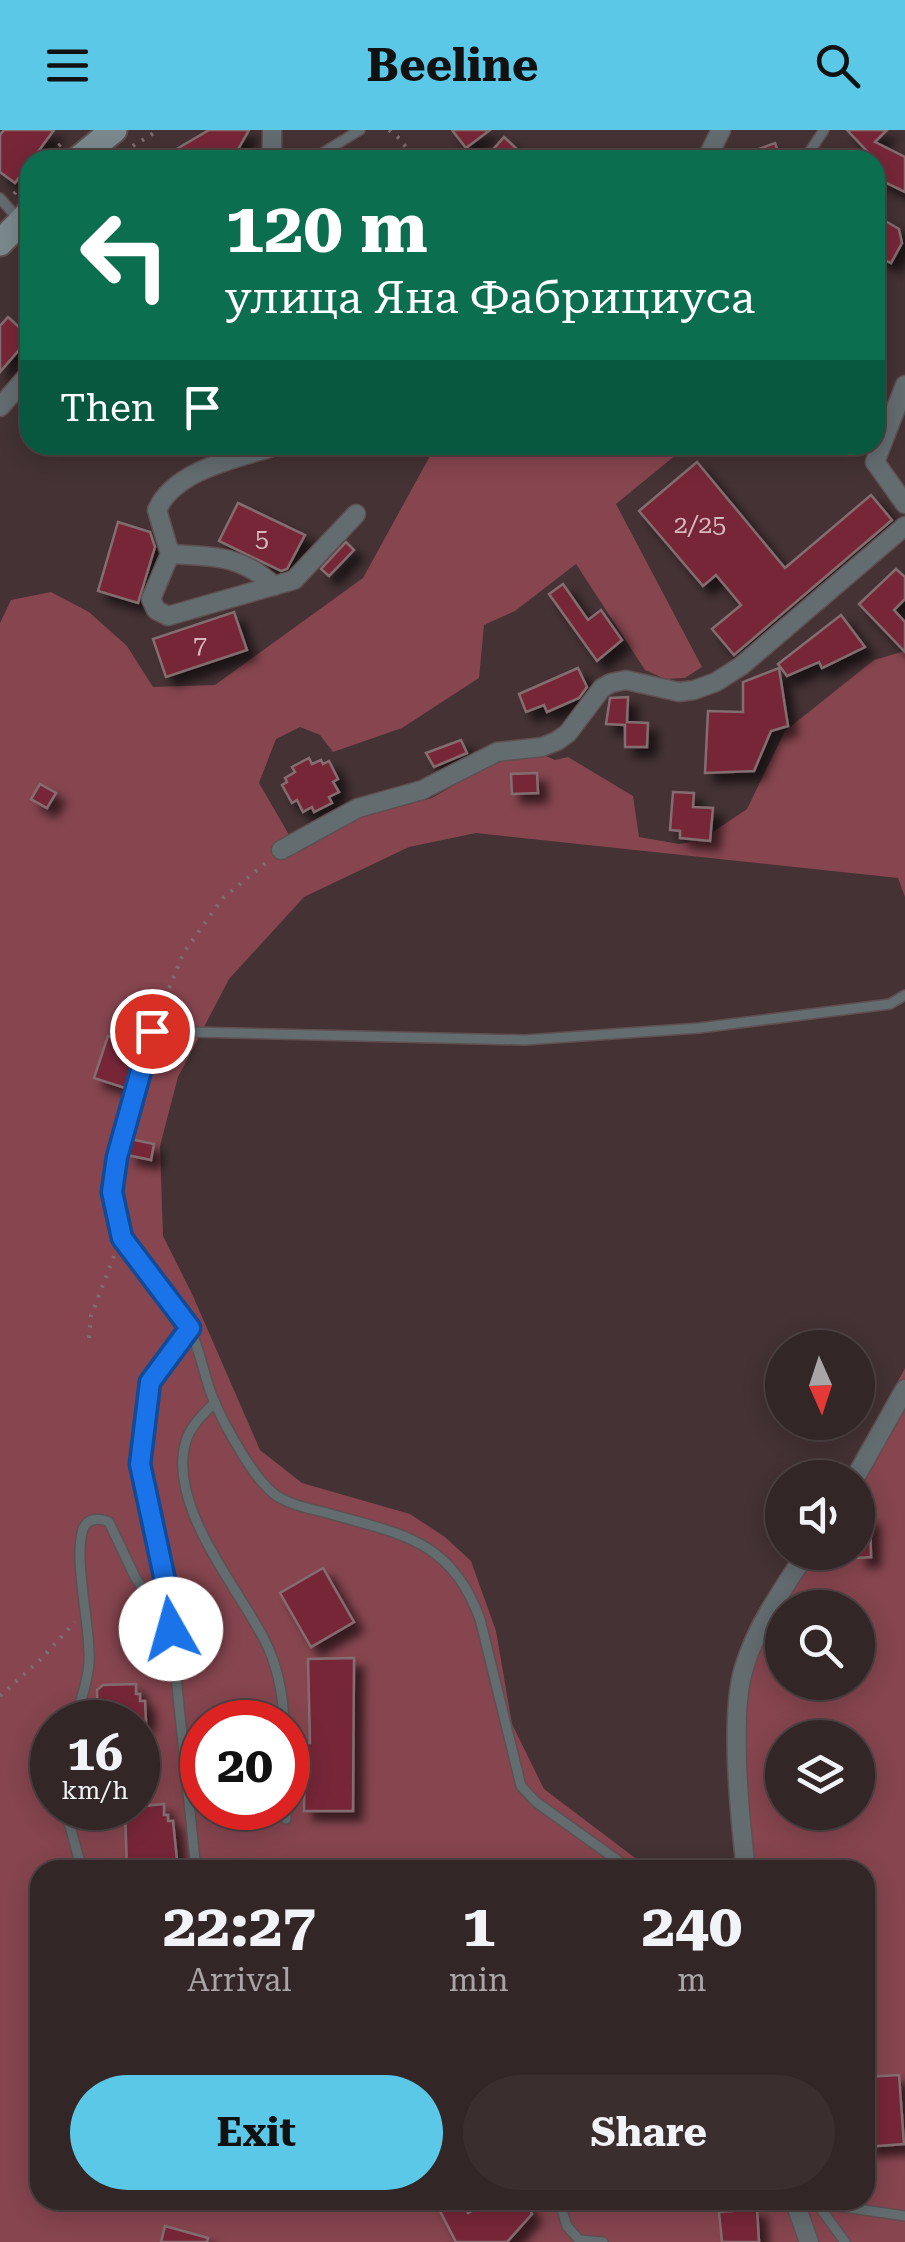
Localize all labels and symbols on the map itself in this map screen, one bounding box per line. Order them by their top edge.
house number: 2/25 [674,510,726,539]
house number: 5 [255,524,269,553]
house number: 7 [193,630,207,659]
pin [110,989,195,1074]
north arrow [765,1330,875,1440]
position arrow [119,1577,223,1681]
speed limit sign: 20 [180,1700,310,1830]

